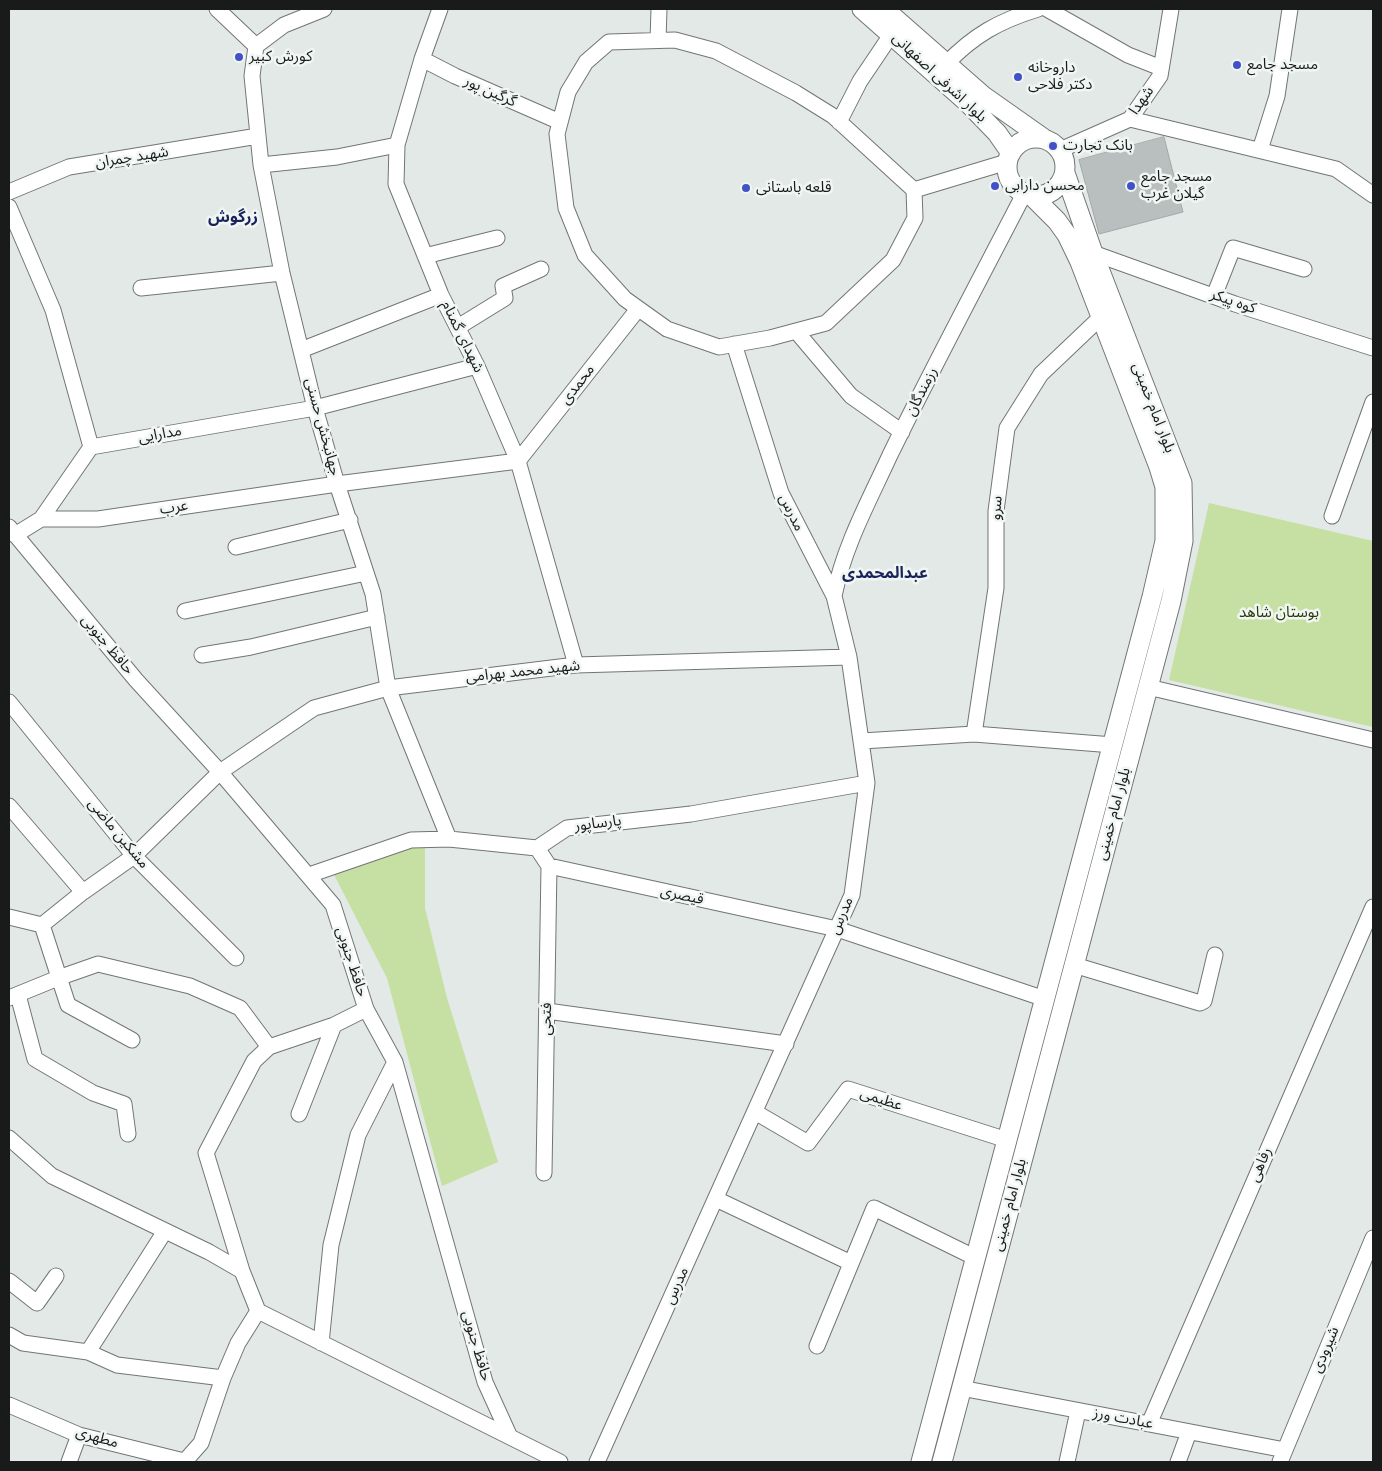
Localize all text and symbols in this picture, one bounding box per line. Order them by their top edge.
street label: بلوار اشرفی اصفهانی [888,30,990,126]
place label: کورش کبیر [249,48,312,66]
marker: کورش کبیر [233,51,245,63]
place label: مسجد جامع [1247,56,1318,74]
place label: داروخانه دکتر فلاحی [1028,59,1092,94]
marker: مسجد جامع [1231,59,1243,71]
marker: داروخانه دکتر فلاحی [1012,71,1024,83]
street label: گرگین پور [461,73,519,111]
street label: شهدا [1126,83,1158,119]
place label: بانک تجارت [1063,137,1133,155]
marker: بانک تجارت [1047,140,1059,152]
street label: شهید چمران [94,143,170,173]
place label: مسجد جامع گیلان غرب [1141,168,1212,203]
place label: محسن دارابی [1005,177,1085,195]
place label: قلعه باستانی [756,179,832,197]
marker: محسن دارابی [989,180,1001,192]
marker: مسجد جامع گیلان غرب [1125,180,1137,192]
marker: قلعه باستانی [740,182,752,194]
district label: زرگوش [208,208,258,228]
street label: کوه پیکر [1208,286,1258,318]
street label: شهدای گمنام [437,298,487,376]
street label: بلوار امام خمینی [1128,360,1178,456]
street label: محمدی [557,362,599,408]
street label: رزمندگان [902,365,942,419]
street label: جهانبخش حسنی [300,376,344,478]
street label: مدارایی [137,422,183,448]
street label: مدرس [774,492,808,534]
street label: سرو [987,495,1007,521]
street label: عرب [159,497,189,519]
district label: عبدالمحمدی [842,564,928,584]
park label: بوستان شاهد [1239,604,1319,622]
street label: حافظ جنوبی [77,611,137,679]
street label: شهید محمد بهرامی [465,657,581,687]
street label: بلوار امام خمینی [1093,766,1135,862]
street label: مشکین ماضی [84,795,152,873]
street label: پارساپور [574,812,622,836]
street label: قیصری [659,883,705,909]
street label: مدرس [826,895,858,937]
street label: حافظ جنوبی [331,925,371,999]
street label: فتحی [538,1002,556,1036]
street label: عظیمی [858,1085,904,1115]
street label: رفاهی [1246,1145,1276,1185]
street label: بلوار امام خمینی [989,1157,1031,1253]
street label: مدرس [661,1265,693,1307]
street label: حافظ جنوبی [457,1309,495,1383]
street label: شیرودی [1308,1324,1344,1376]
street label: عبادت ورز [1091,1404,1155,1434]
street label: مطهری [74,1423,120,1453]

